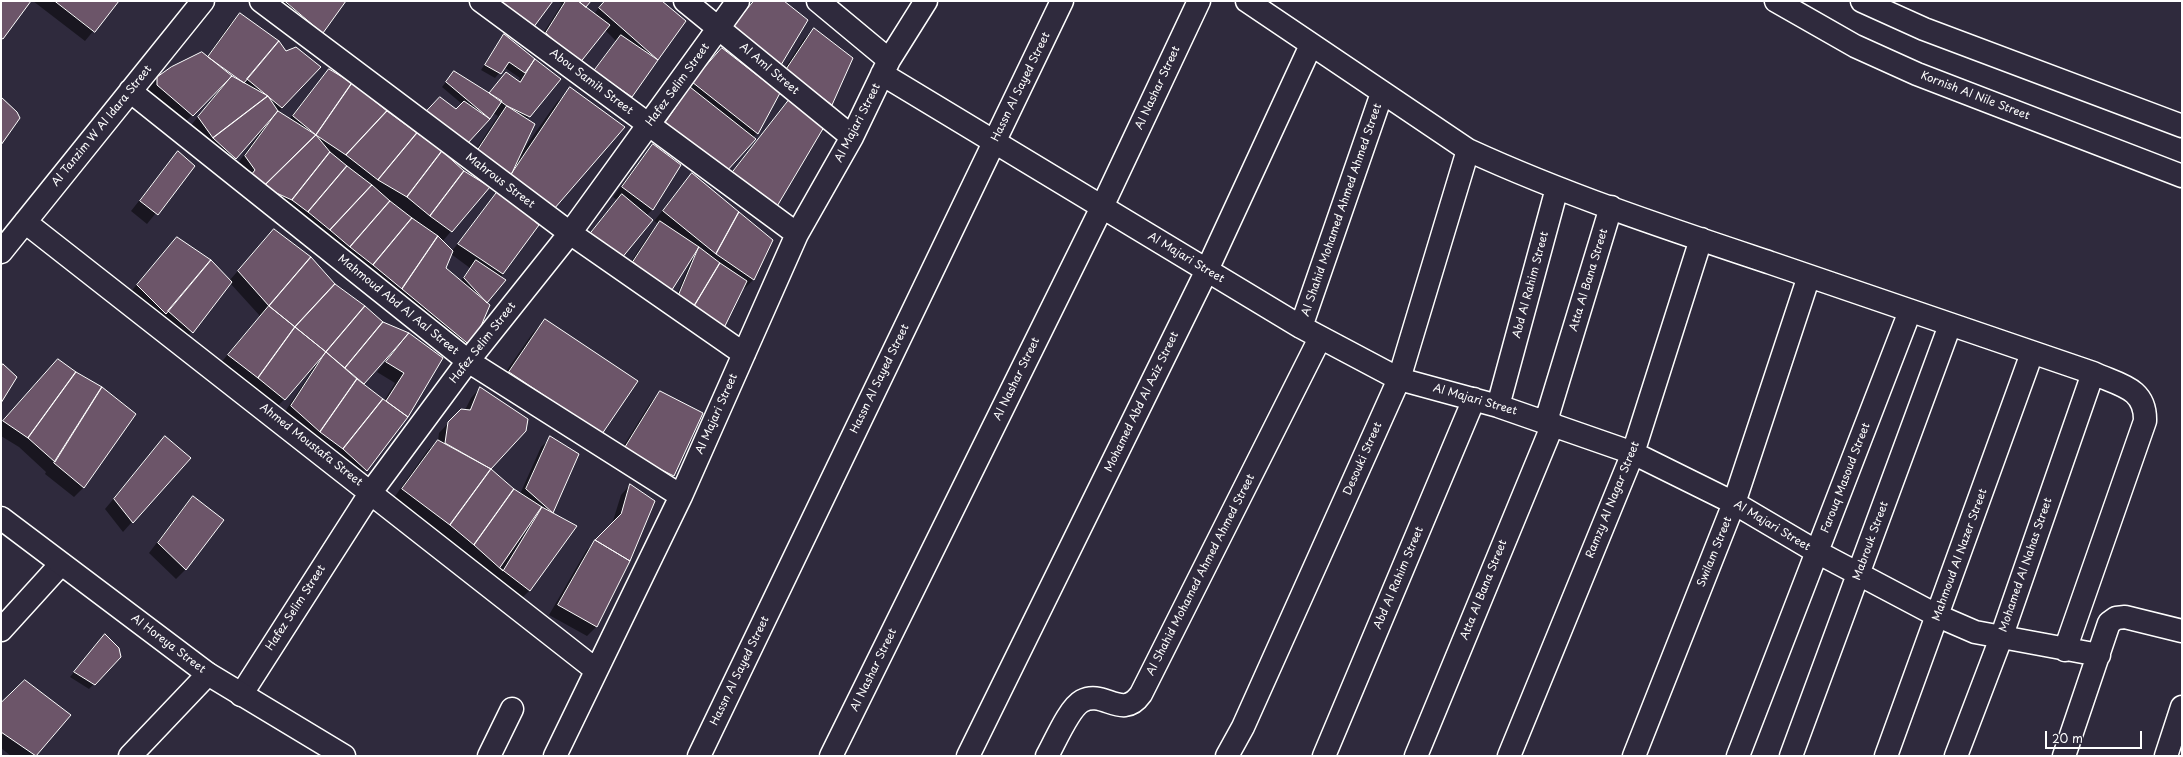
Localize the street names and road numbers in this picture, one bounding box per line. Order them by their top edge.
street label: Hassn Al Sayed Street [989,30,1053,144]
street label: Al Aml Street [737,40,801,98]
street label: Hafez Selim Street [644,41,712,129]
street label: Al Nashar Street [1133,44,1183,132]
street label: Abou Samih Street [547,46,635,118]
street label: Al Tanzim W Al Idara Street [49,63,155,189]
street label: Kornish Al Nile Street [1919,69,2031,123]
street label: Al Majari Street [832,81,884,165]
street label: Al Shahid Mohamed Ahmed Ahmed Street [1299,102,1385,318]
street label: Mahrous Street [463,151,537,211]
street label: Atta Al Bana Street [1567,227,1611,333]
street label: Al Majari Street [1145,230,1227,286]
street label: Abd Al Rahim Street [1510,230,1552,340]
street label: Mahmoud Abd Al Aal Street [335,252,461,358]
street label: Hafez Selim Street [447,300,519,386]
street label: Hassn Al Sayed Street [848,322,912,436]
street label: Mohamed Abd Al Aziz Street [1102,330,1182,474]
street label: Al Nashar Street [991,335,1043,423]
street label: Al Majari Street [693,372,741,456]
street label: Al Majari Street [1431,382,1519,418]
street label: Ahmed Moustafa Street [257,401,365,489]
street label: Desouki Street [1341,420,1385,498]
street label: Farouq Masoud Street [1819,421,1873,535]
street label: Ramzy Al Nagar Street [1584,440,1642,560]
street label: Al Shahid Mohamed Ahmed Ahmed Street [1144,472,1258,678]
street label: Mahmoud Al Nazer Street [1930,487,1990,623]
street label: Mohamed Al Nahas Street [1997,496,2055,634]
street label: Al Majari Street [1731,498,1813,554]
street label: Mabrouk Street [1851,500,1891,582]
street label: Swilam Street [1695,515,1735,589]
street label: Abd Al Rahim Street [1371,525,1427,631]
street label: Atta Al Bana Street [1458,538,1510,642]
street label: Hafez Selim Street [263,563,329,653]
street label: Al Horeya Street [128,612,208,676]
street label: Hassn Al Sayed Street [708,614,772,728]
street label: Al Nashar Street [848,626,900,714]

